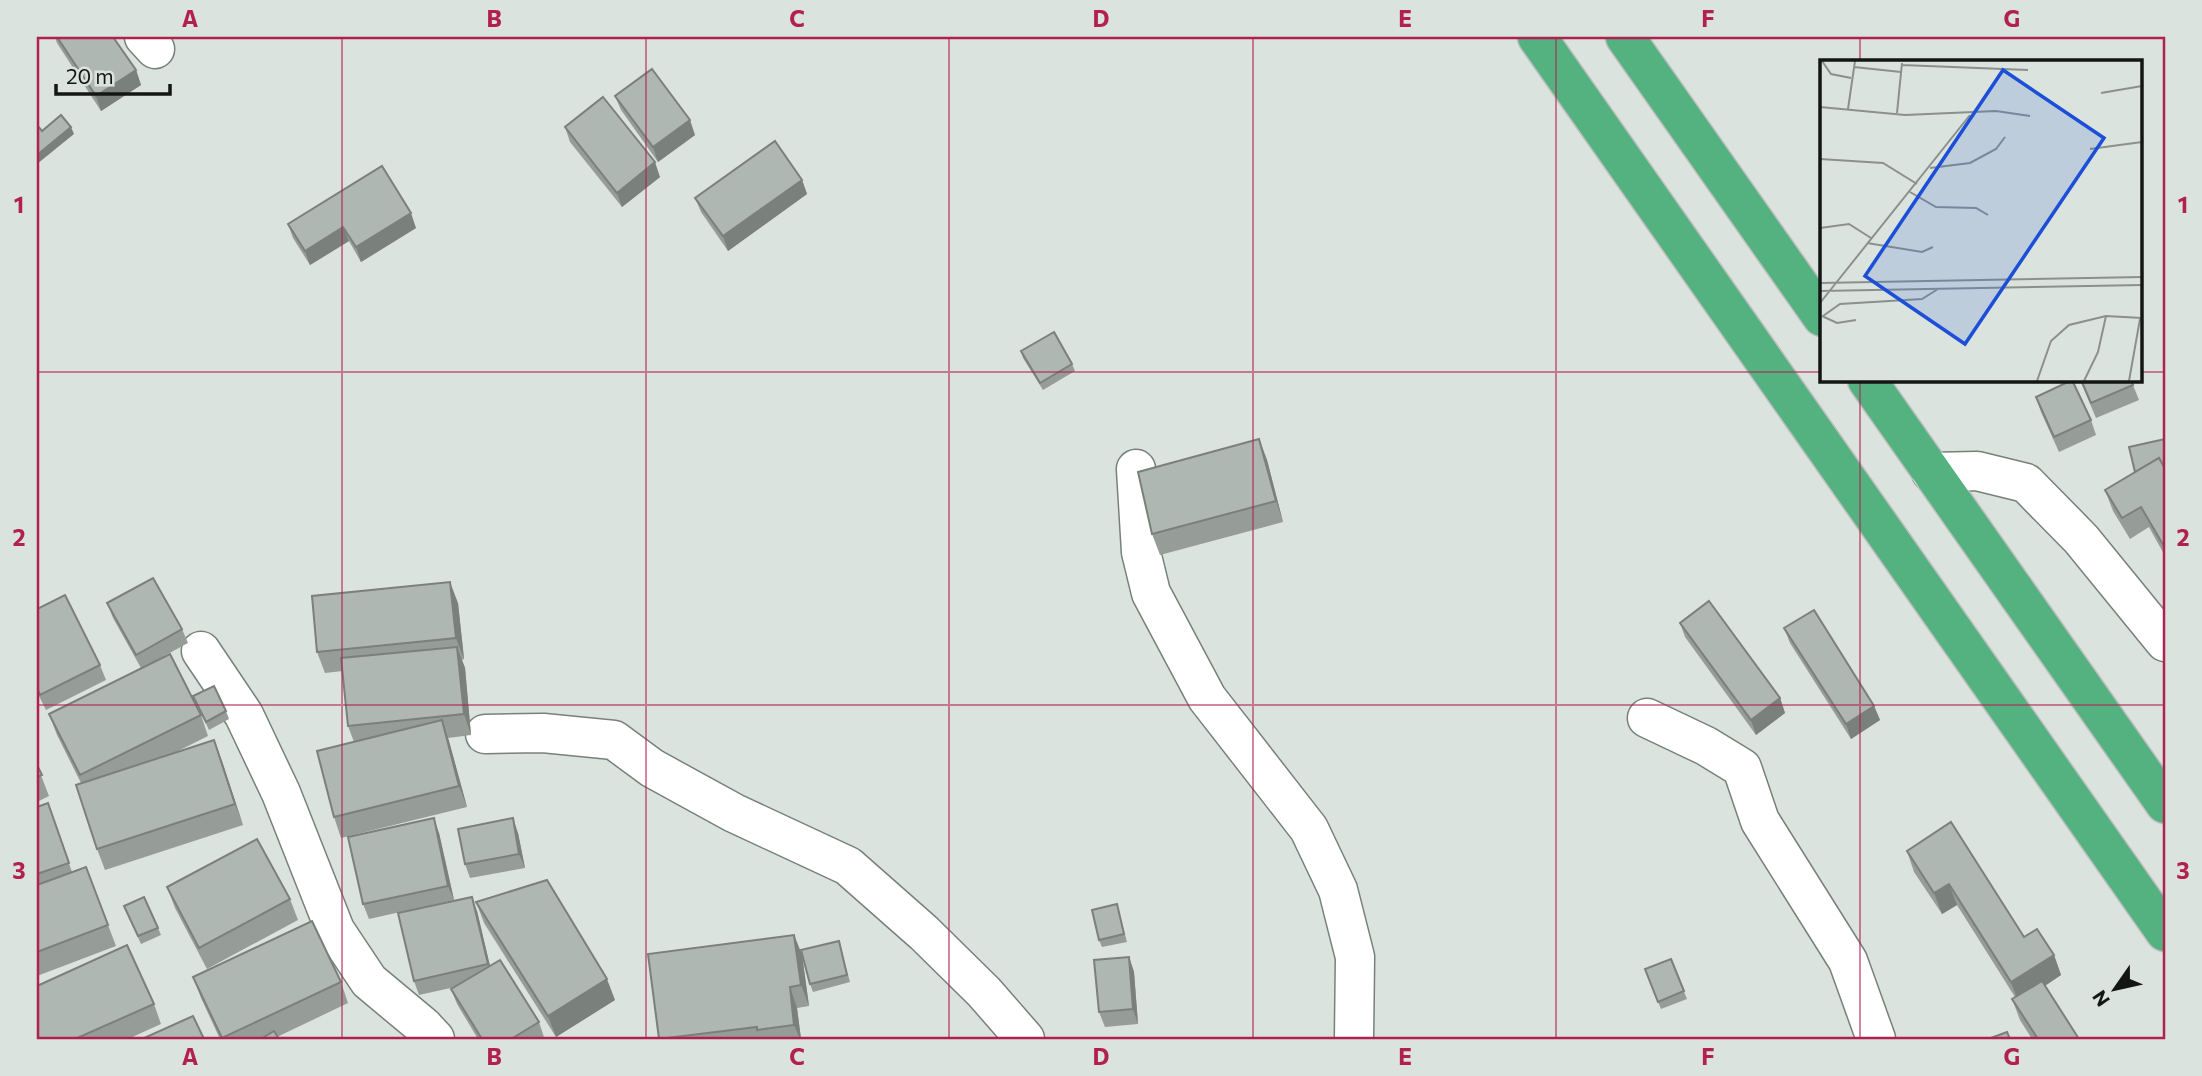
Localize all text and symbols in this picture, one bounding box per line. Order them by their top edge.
text: A [182,4,199,32]
text: B [486,4,502,32]
text: C [789,4,805,32]
text: D [1093,4,1110,32]
text: E [1398,4,1412,32]
text: F [1701,4,1715,32]
text: G [2004,4,2020,32]
scale bar [56,52,170,96]
inset map [1820,60,2142,382]
text: 20 m [66,63,114,88]
text: 1 [14,190,24,218]
text: 1 [2178,190,2188,218]
text: 2 [12,523,26,551]
text: 2 [2176,523,2190,551]
text: 3 [12,856,26,884]
text: 3 [2176,856,2190,884]
north arrow [2080,954,2150,1024]
text: N [2087,986,2114,1011]
text: A [182,1042,199,1070]
text: B [486,1042,502,1070]
text: C [789,1042,805,1070]
text: D [1093,1042,1110,1070]
text: E [1398,1042,1412,1070]
text: F [1701,1042,1715,1070]
text: G [2004,1042,2020,1070]

